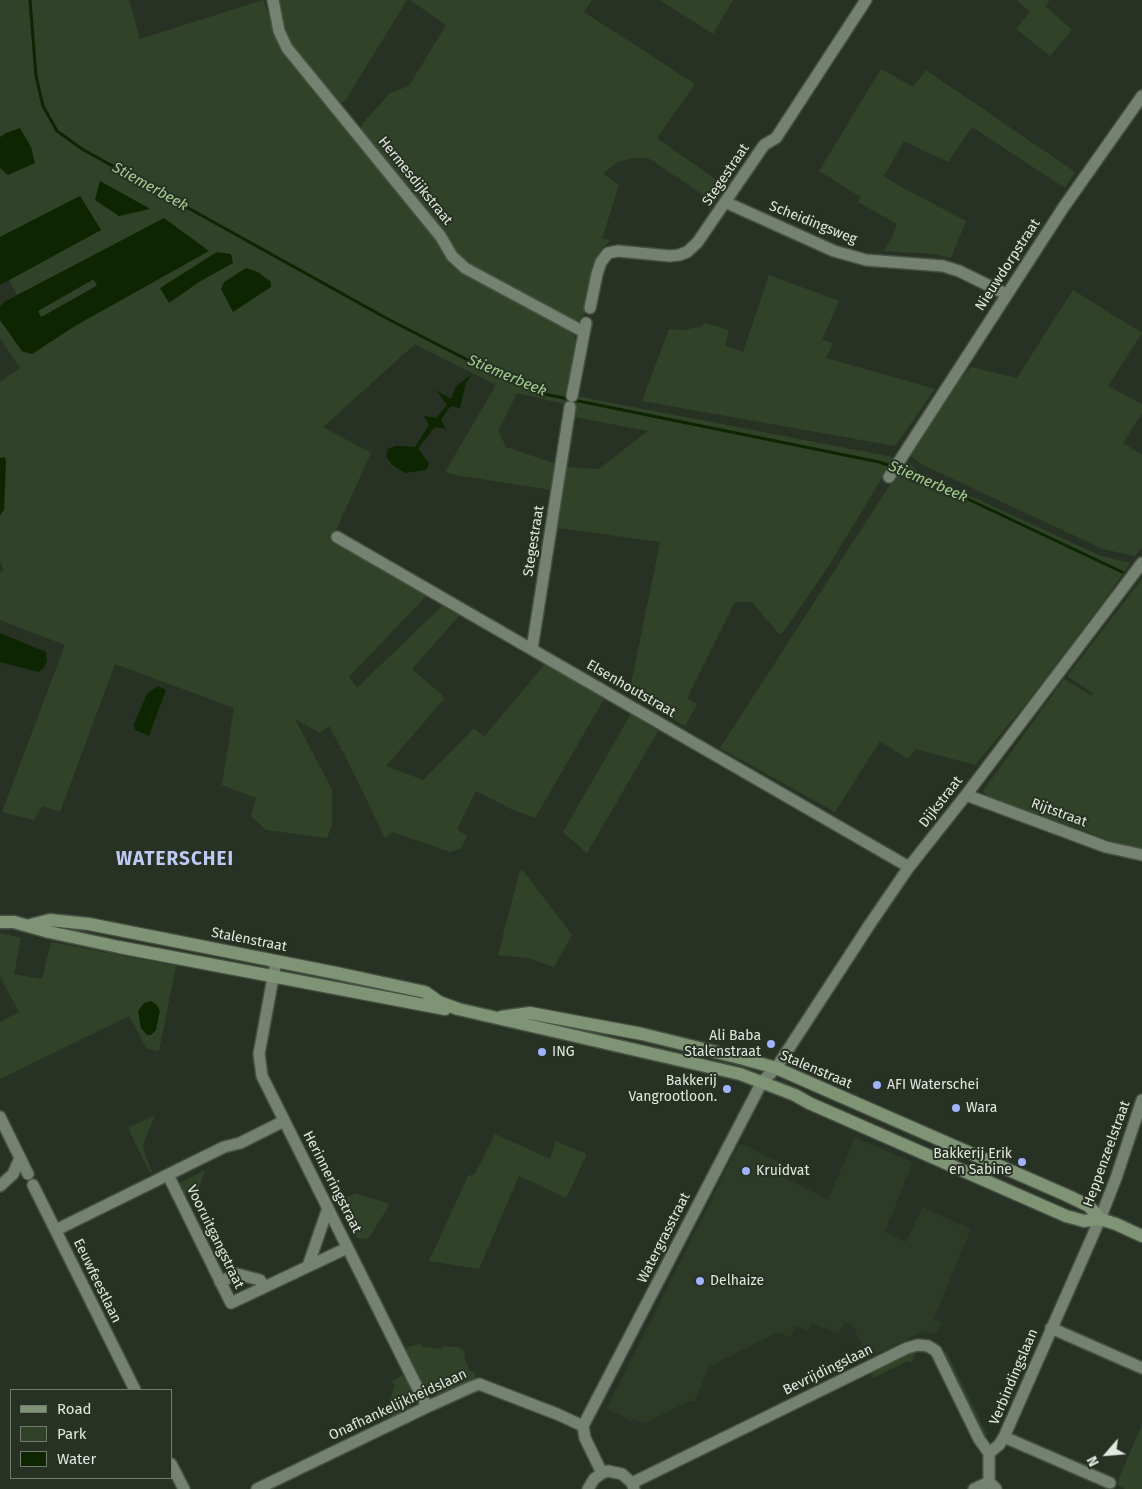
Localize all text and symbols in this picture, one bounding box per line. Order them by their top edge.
street label: Hermesdijkstraat [374,133,456,229]
street label: Stegestraat [699,141,753,209]
water label: Stiemerbeek [109,159,191,215]
street label: Scheidingsweg [767,198,859,248]
street label: Nieuwdorpstraat [972,216,1044,314]
water label: Stiemerbeek [465,351,549,401]
water label: Stiemerbeek [886,457,970,507]
street label: Stegestraat [520,504,548,578]
street label: Elsenhoutstraat [583,657,679,721]
street label: Dijkstraat [916,773,966,831]
street label: Rijtstraat [1029,795,1089,831]
district label: WATERSCHEI [115,849,235,871]
street label: Stalenstraat [210,924,288,956]
place label: Ali Baba Stalenstraat [684,1028,761,1060]
marker: Ali Baba Stalenstraat [765,1038,777,1050]
place label: ING [552,1044,575,1060]
marker: ING [536,1046,548,1058]
street label: Stalenstraat [777,1047,855,1093]
place label: Bakkerij Vangrootloon. [628,1073,717,1106]
place label: AFI Waterschei [887,1077,979,1093]
marker: AFI Waterschei [871,1079,883,1091]
marker: Bakkerij Vangrootloon. [721,1083,733,1095]
street label: Heppenzeelstraat [1080,1099,1134,1209]
place label: Wara [966,1100,997,1116]
marker: Wara [950,1102,962,1114]
street label: Herinneringstraat [299,1128,365,1236]
place label: Bakkerij Erik en Sabine [933,1146,1012,1178]
marker: Bakkerij Erik en Sabine [1016,1156,1028,1168]
place label: Kruidvat [756,1163,809,1179]
marker: Kruidvat [740,1165,752,1177]
street label: Vooruitgangstraat [183,1183,247,1291]
street label: Watergrasstraat [634,1190,694,1286]
street label: Eeuwfeestlaan [69,1236,125,1326]
place label: Delhaize [710,1273,764,1289]
marker: Delhaize [694,1275,706,1287]
street label: Verbindingslaan [986,1327,1042,1427]
street label: Bevrijdingslaan [780,1341,876,1399]
street label: Onafhankelijkheidslaan [326,1366,470,1444]
legend [10,1389,172,1479]
text: Road [57,1400,92,1418]
text: Park [57,1425,87,1443]
north arrow [1082,1429,1132,1479]
text: Water [57,1450,96,1468]
text: N [1084,1453,1103,1469]

